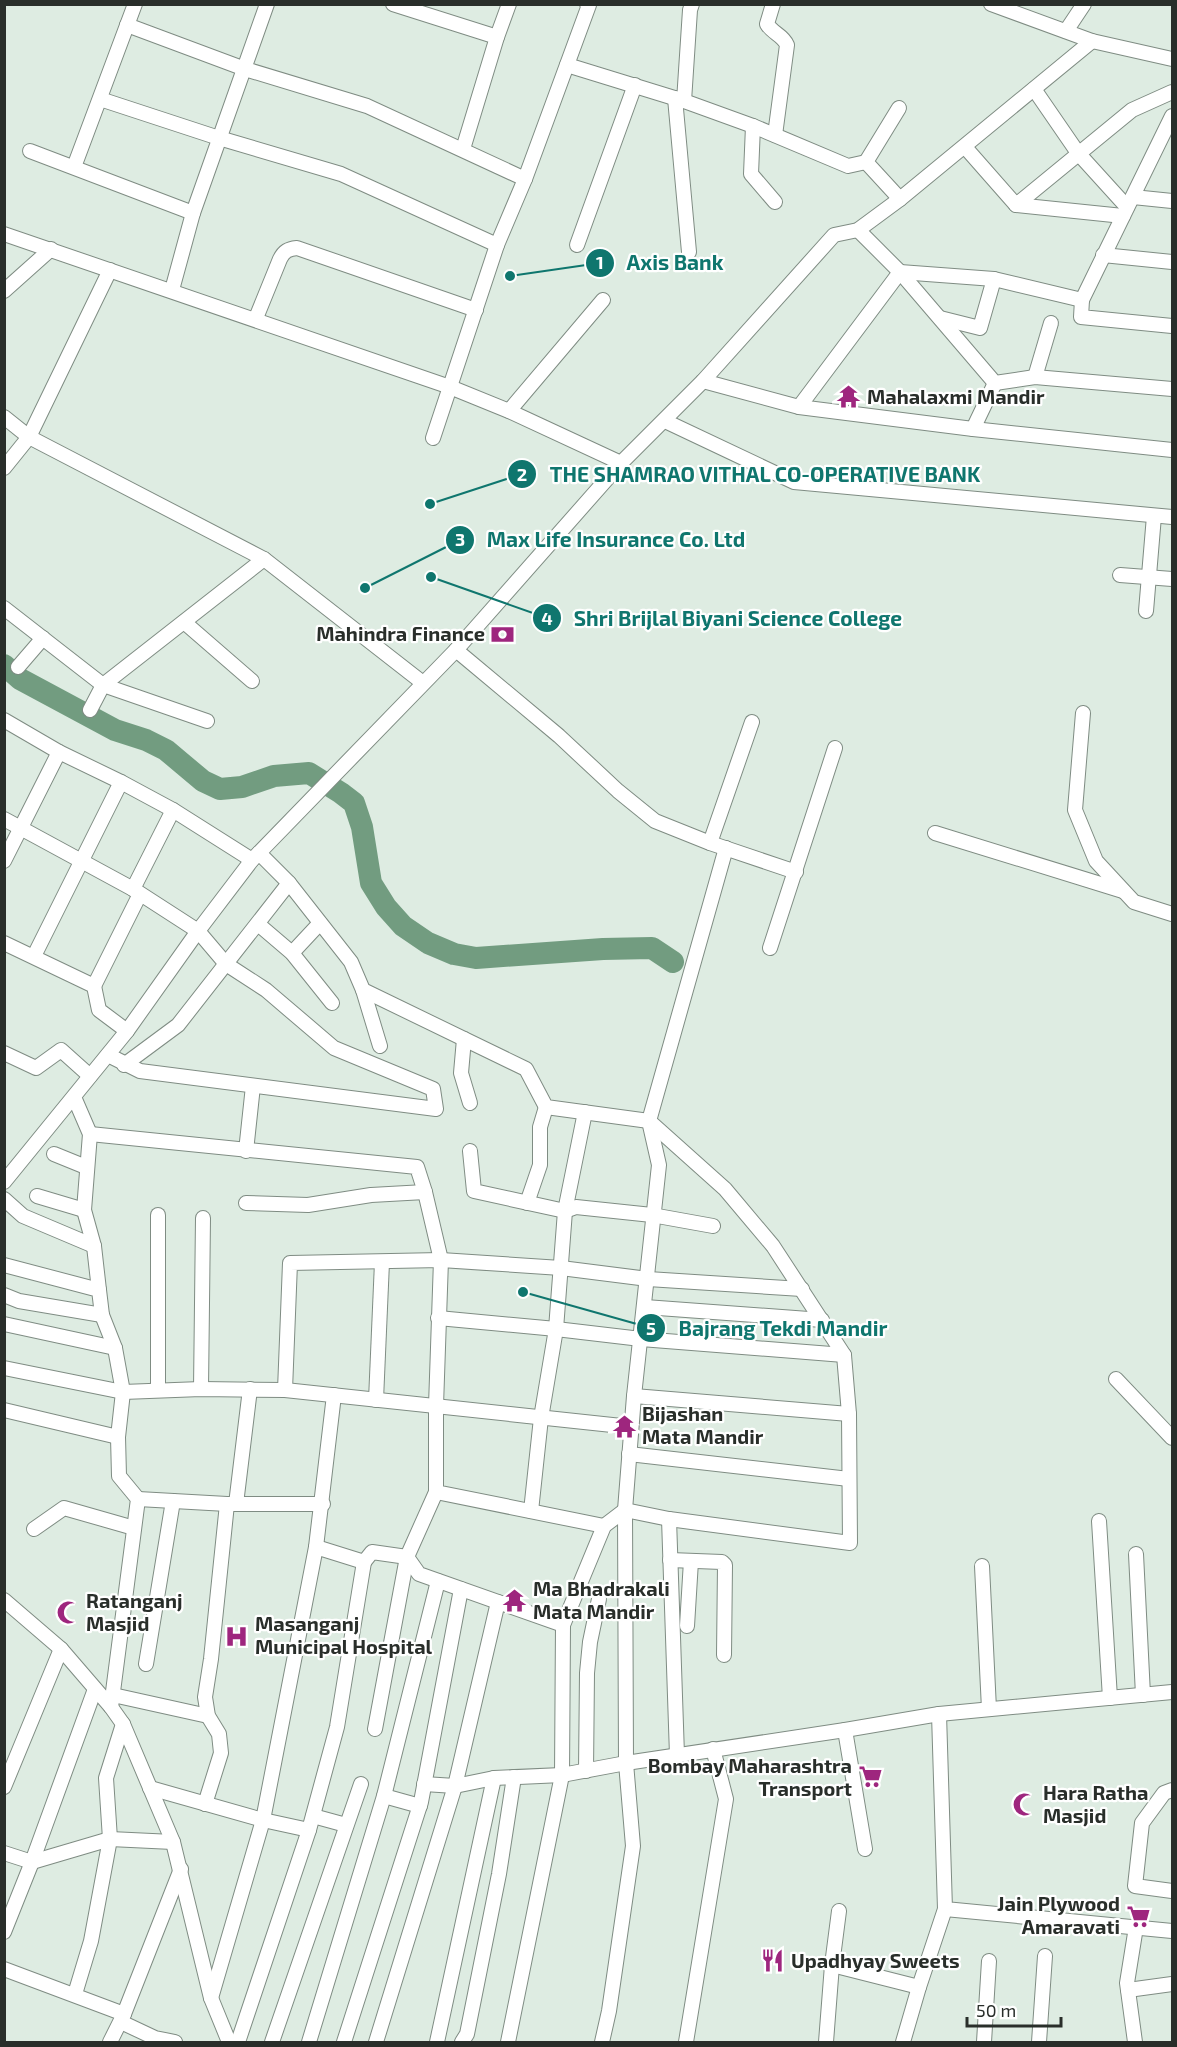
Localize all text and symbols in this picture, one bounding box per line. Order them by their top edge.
callout: Axis Bank [585,243,736,282]
text: Axis Bank [627,249,724,274]
text: 1 [596,251,604,273]
temple icon: Mahalaxmi Mandir [836,384,862,410]
place label: Mahalaxmi Mandir [867,384,1045,408]
callout: THE SHAMRAO VITHAL CO-OPERATIVE BANK [507,455,992,494]
text: THE SHAMRAO VITHAL CO-OPERATIVE BANK [550,461,981,486]
text: 2 [517,463,527,485]
callout: Max Life Insurance Co. Ltd [445,520,757,559]
text: Max Life Insurance Co. Ltd [487,526,745,551]
text: 3 [455,528,465,550]
callout: Shri Brijlal Biyani Science College [532,599,915,638]
text: Shri Brijlal Biyani Science College [574,605,902,631]
text: 4 [541,607,553,629]
place label: Mahindra Finance [316,621,485,645]
bank icon: Mahindra Finance [490,621,516,647]
callout: Bajrang Tekdi Mandir [636,1309,900,1348]
text: Bajrang Tekdi Mandir [679,1315,887,1340]
text: 5 [646,1317,656,1339]
place label: Bijashan Mata Mandir [642,1401,764,1448]
temple icon: Bijashan Mata Mandir [611,1413,637,1439]
place label: Ma Bhadrakali Mata Mandir [533,1576,670,1623]
place label: Ratanganj Masjid [86,1588,182,1635]
temple icon: Ma Bhadrakali Mata Mandir [502,1588,528,1614]
mosque icon: Ratanganj Masjid [55,1600,81,1626]
place label: Masanganj Municipal Hospital [255,1611,433,1658]
hospital icon: Masanganj Municipal Hospital [224,1623,250,1649]
place label: Bombay Maharashtra Transport [648,1753,852,1800]
supermarket icon: Bombay Maharashtra Transport [857,1764,883,1790]
place label: Hara Ratha Masjid [1043,1780,1148,1827]
mosque icon: Hara Ratha Masjid [1012,1792,1038,1818]
place label: Jain Plywood Amaravati [997,1891,1120,1938]
supermarket icon: Jain Plywood Amaravati [1125,1903,1151,1929]
restaurant icon: Upadhyay Sweets [760,1948,786,1974]
place label: Upadhyay Sweets [791,1948,960,1973]
scale bar [967,1990,1062,2028]
text: 50 m [976,1999,1016,2021]

